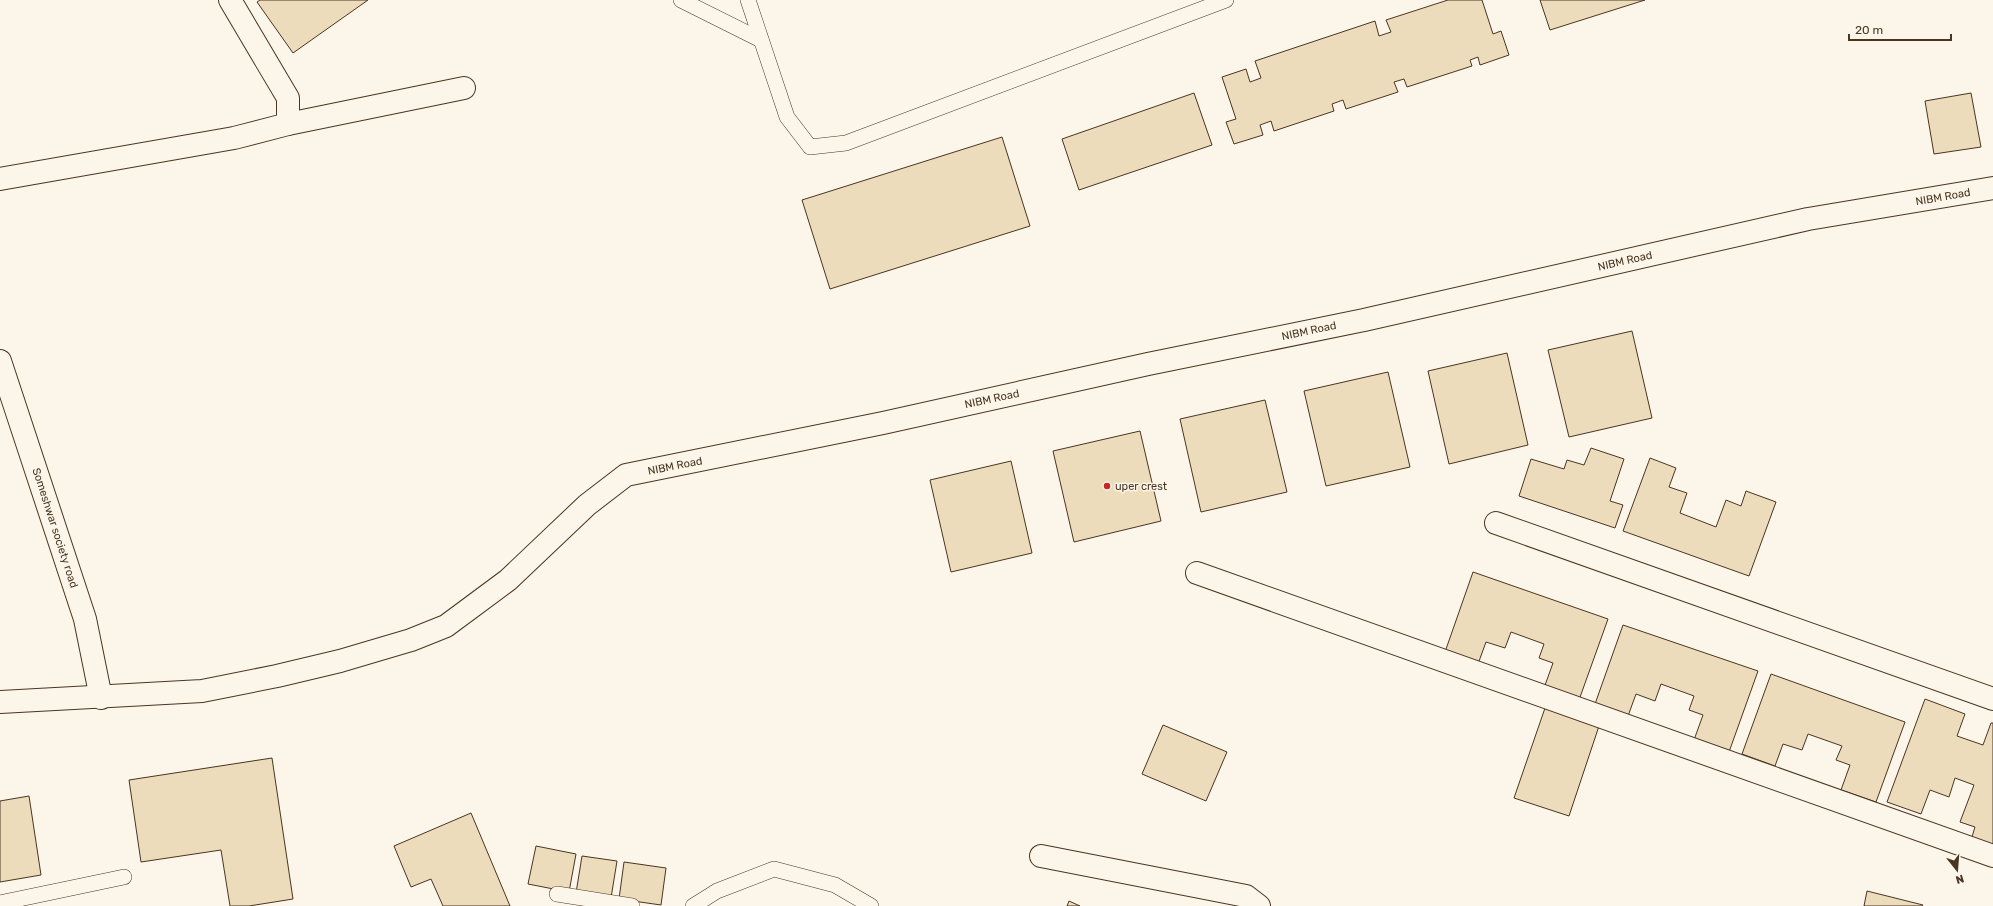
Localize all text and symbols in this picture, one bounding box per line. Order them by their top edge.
scale bar [1849,16,1951,42]
text: 20 m [1855,23,1883,37]
street label: NIBM Road [1915,186,1971,208]
street label: NIBM Road [1596,248,1654,274]
street label: NIBM Road [1281,319,1337,343]
street label: NIBM Road [964,387,1020,411]
street label: NIBM Road [647,454,703,478]
street label: Someshwar society road [29,466,81,590]
place label: uper crest [1115,480,1168,493]
marker: uper crest [1102,481,1112,491]
north arrow [1937,850,1977,890]
text: N [1954,872,1965,886]

